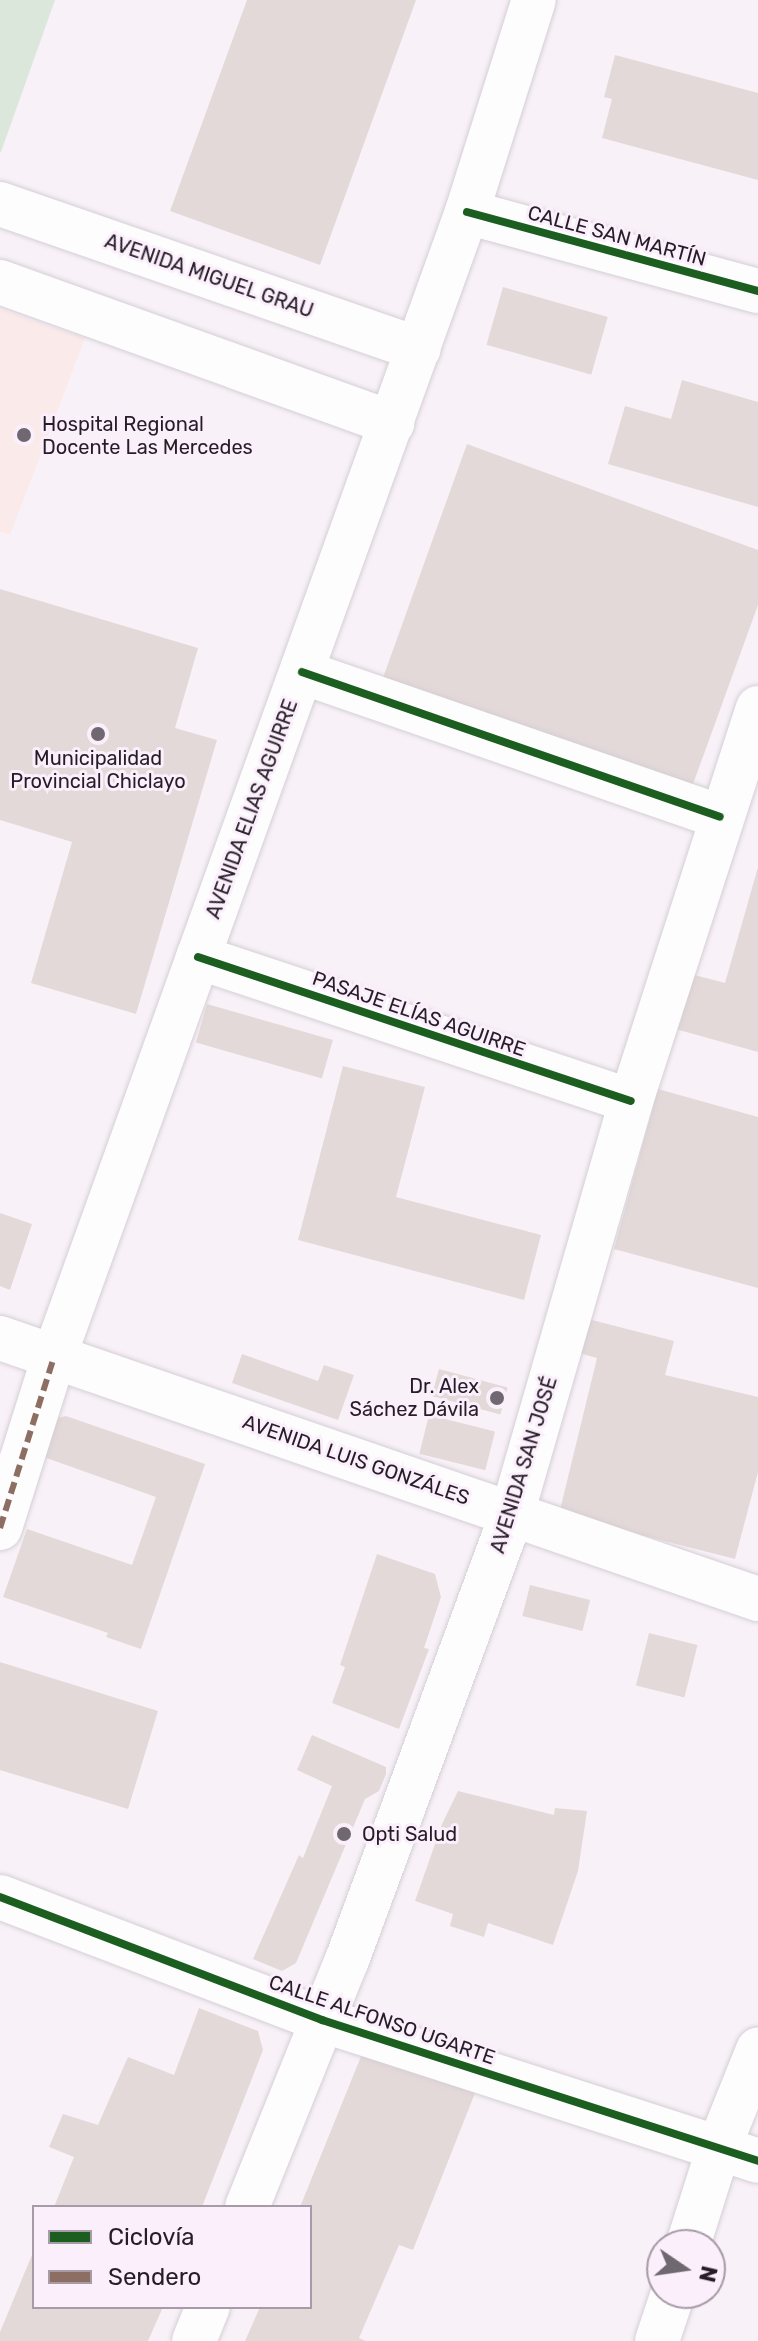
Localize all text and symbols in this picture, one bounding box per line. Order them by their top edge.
street label: CALLE SAN MARTÍN [525,201,709,271]
street label: AVENIDA MIGUEL GRAU [101,229,317,323]
place label: Hospital Regional Docente Las Mercedes [42,412,253,459]
marker: Hospital Regional Docente Las Mercedes [13,424,35,446]
street label: AVENIDA ELIAS AGUIRRE [201,696,303,922]
marker: Municipalidad Provincial Chiclayo [89,725,107,743]
place label: Municipalidad Provincial Chiclayo [10,746,186,793]
street label: PASAJE ELÍAS AGUIRRE [309,966,529,1062]
street label: AVENIDA SAN JOSÉ [486,1373,562,1557]
place label: Dr. Alex Sáchez Dávila [350,1374,479,1421]
marker: Dr. Alex Sáchez Dávila [486,1387,508,1409]
street label: AVENIDA LUIS GONZÁLES [239,1410,473,1510]
place label: Opti Salud [362,1822,457,1846]
marker: Opti Salud [333,1823,355,1845]
street label: CALLE ALFONSO UGARTE [266,1970,498,2070]
legend [32,2205,312,2309]
text: Ciclovía [108,2223,195,2251]
north arrow [646,2229,726,2309]
text: Sendero [108,2263,201,2291]
text: N [693,2263,723,2285]

